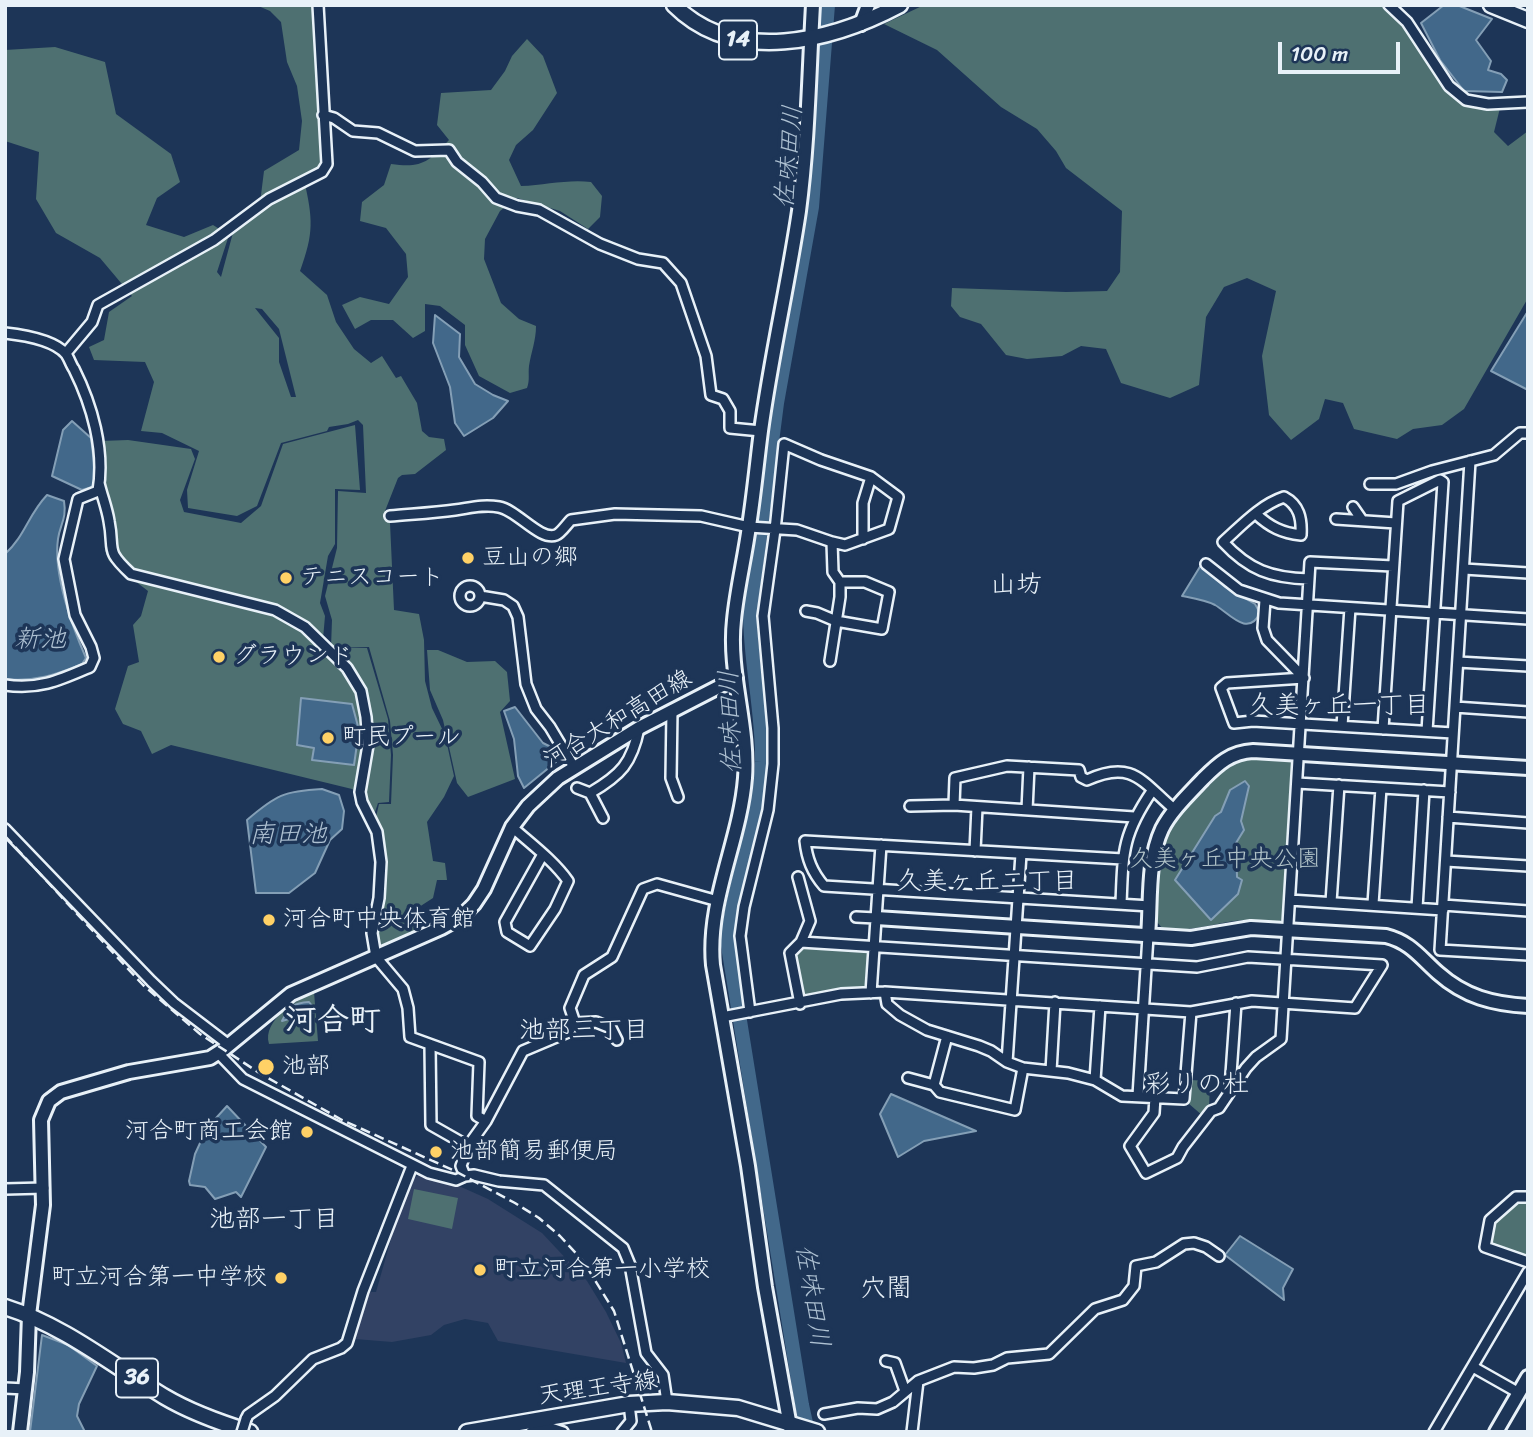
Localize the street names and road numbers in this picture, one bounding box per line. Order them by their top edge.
road number: 14 [719,20,757,60]
street label: 河合大和高田線 [539,664,697,776]
road number: 36 [116,1358,158,1398]
street label: 天理王寺線 [537,1366,659,1412]

